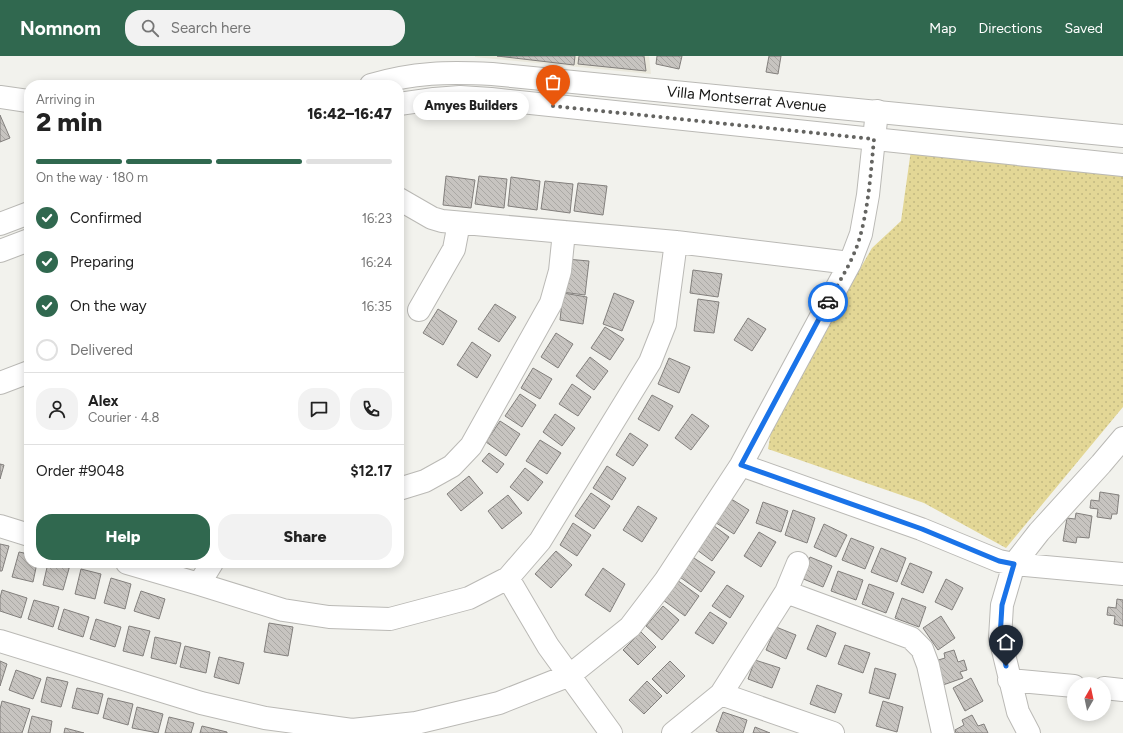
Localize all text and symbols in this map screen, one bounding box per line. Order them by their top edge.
search box [125,10,405,46]
text: Nomnom [20,17,101,40]
icon: search [139,17,161,39]
text: Search here [171,19,251,37]
text: Map [929,20,957,37]
text: Directions [979,20,1042,37]
text: Saved [1064,20,1103,37]
pin [536,65,570,106]
icon: bag [542,71,564,93]
street label: Villa Montserrat Avenue [666,82,827,116]
text: Arriving in [36,92,95,107]
callout: Amyes Builders [413,92,529,120]
text: Amyes Builders [424,98,518,113]
text: 16:42–16:47 [307,105,392,123]
text: 2 min [36,106,102,138]
text: On the way · 180 m [36,170,148,185]
icon: check [36,207,58,229]
text: Confirmed [70,209,142,227]
text: 16:23 [362,211,392,226]
icon: check [36,251,58,273]
text: Preparing [70,253,134,271]
text: 16:24 [361,255,392,270]
courier [808,282,848,322]
icon: car [817,291,839,313]
icon: check [36,295,58,317]
text: On the way [70,297,147,315]
text: 16:35 [361,299,392,314]
text: Delivered [70,341,133,359]
button: person [36,388,78,430]
button: chat [298,388,340,430]
button: phone [350,388,392,430]
text: Alex [88,392,118,410]
text: Courier · 4.8 [88,410,160,425]
text: Order #9048 [36,462,125,480]
text: $12.17 [350,462,392,480]
button: Help [36,514,210,560]
button: Share [218,514,392,560]
pin [989,625,1023,666]
icon: home [995,631,1017,653]
north arrow [1067,677,1111,721]
map controls [1067,677,1111,721]

